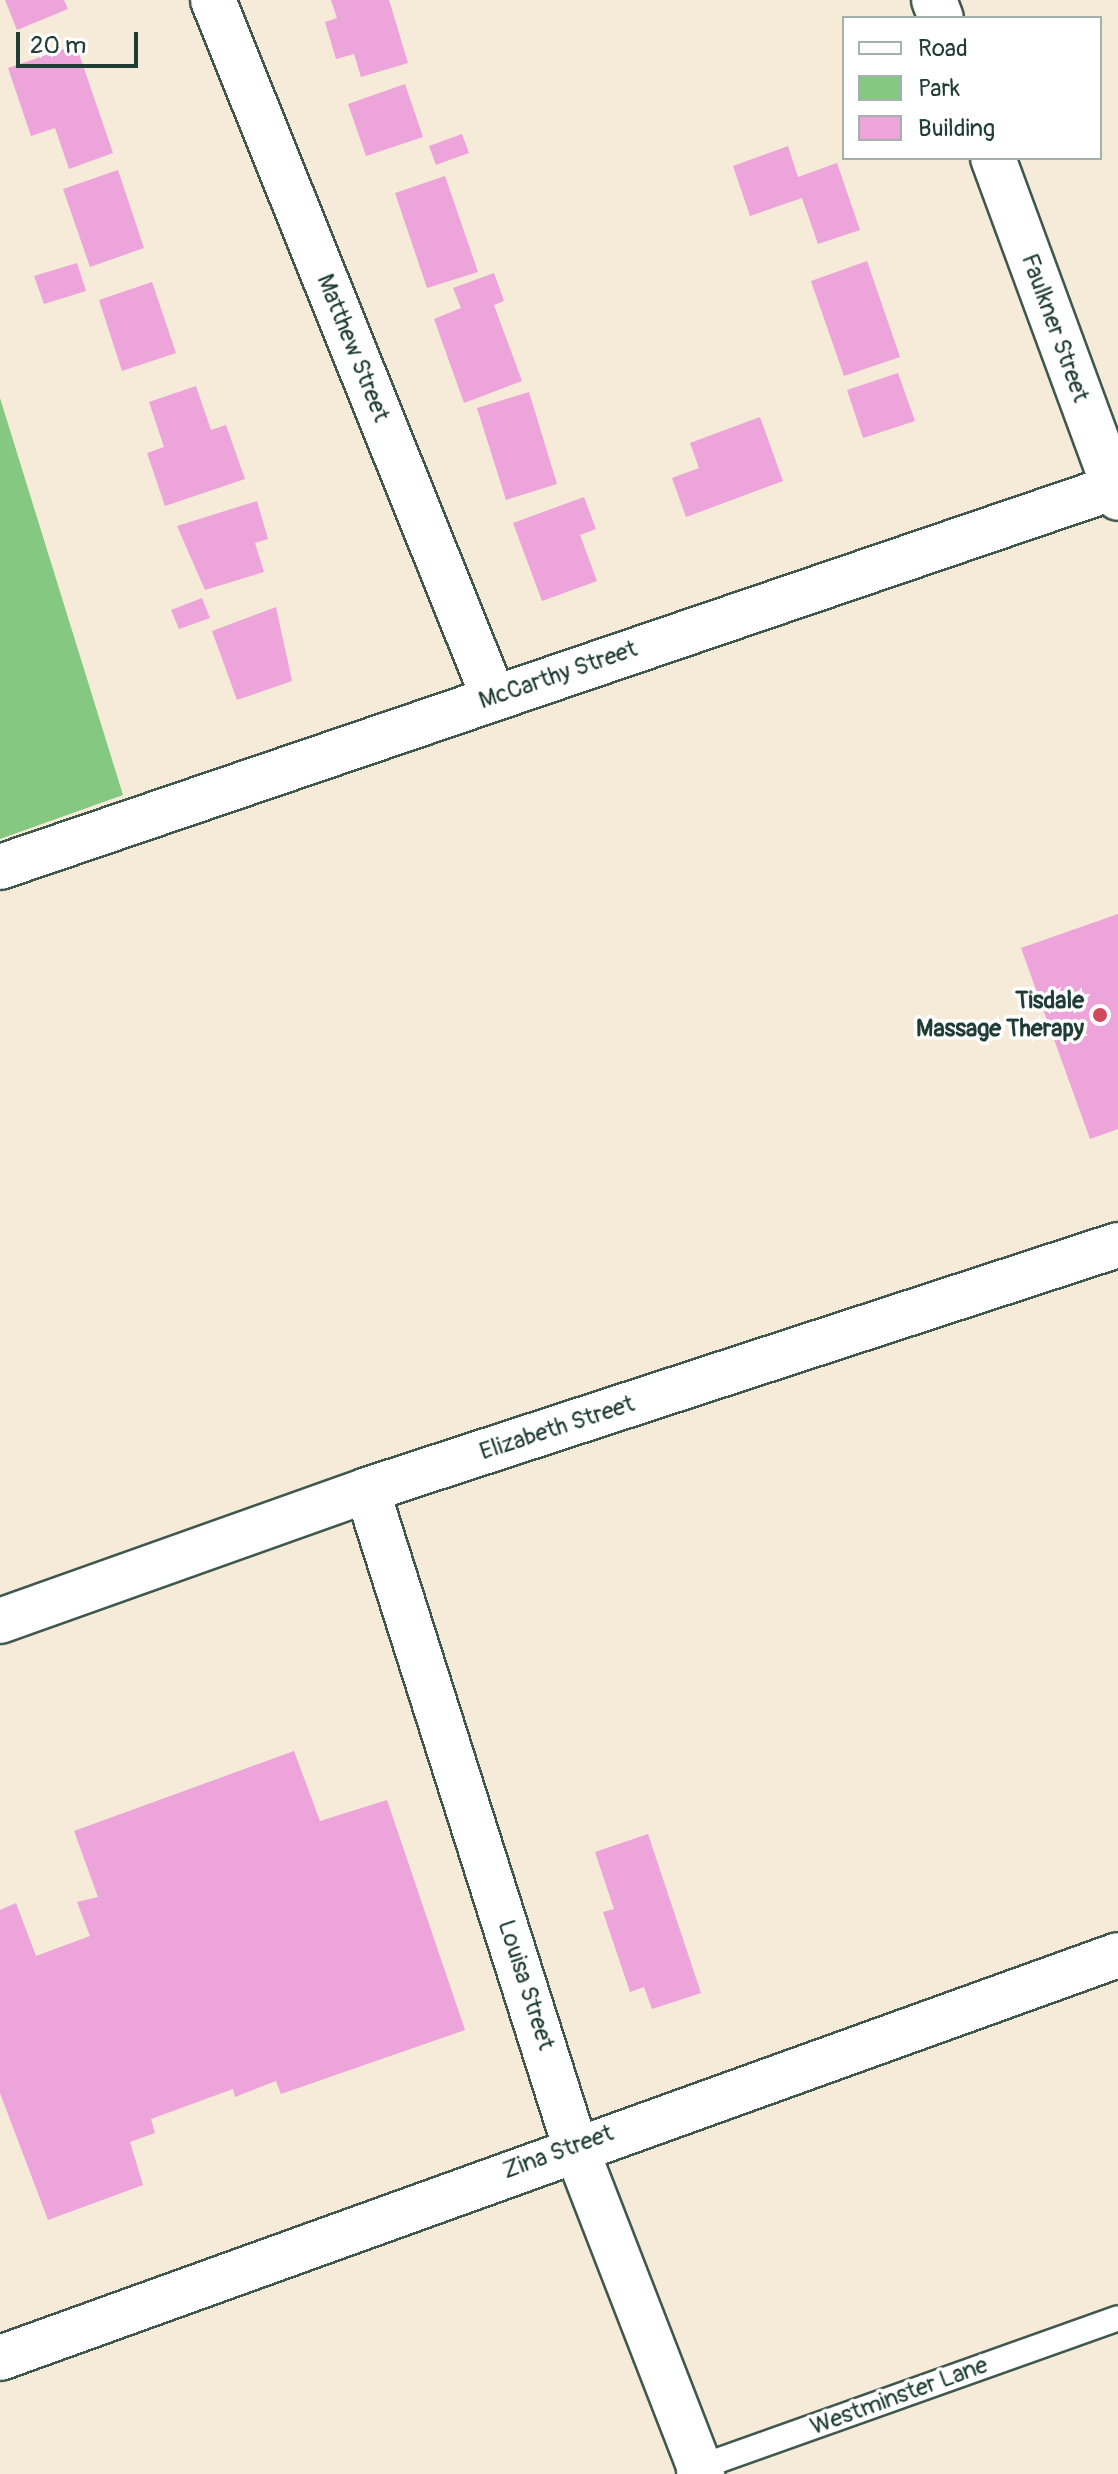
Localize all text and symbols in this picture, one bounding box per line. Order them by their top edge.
scale bar [20,16,142,66]
legend [842,16,1102,160]
text: 20 m [30,31,86,60]
text: Road [918,34,968,63]
text: Park [918,74,960,103]
text: Building [918,114,995,143]
street label: Faulkner Street [1015,250,1095,406]
street label: Matthew Street [310,270,396,426]
street label: McCarthy Street [475,634,641,716]
place label: Tisdale Massage Therapy [916,987,1084,1043]
marker: Tisdale Massage Therapy [1091,1006,1109,1024]
street label: Elizabeth Street [476,1389,638,1467]
street label: Louisa Street [491,1916,561,2054]
street label: Zina Street [499,2119,617,2185]
street label: Westminster Lane [806,2351,992,2441]

